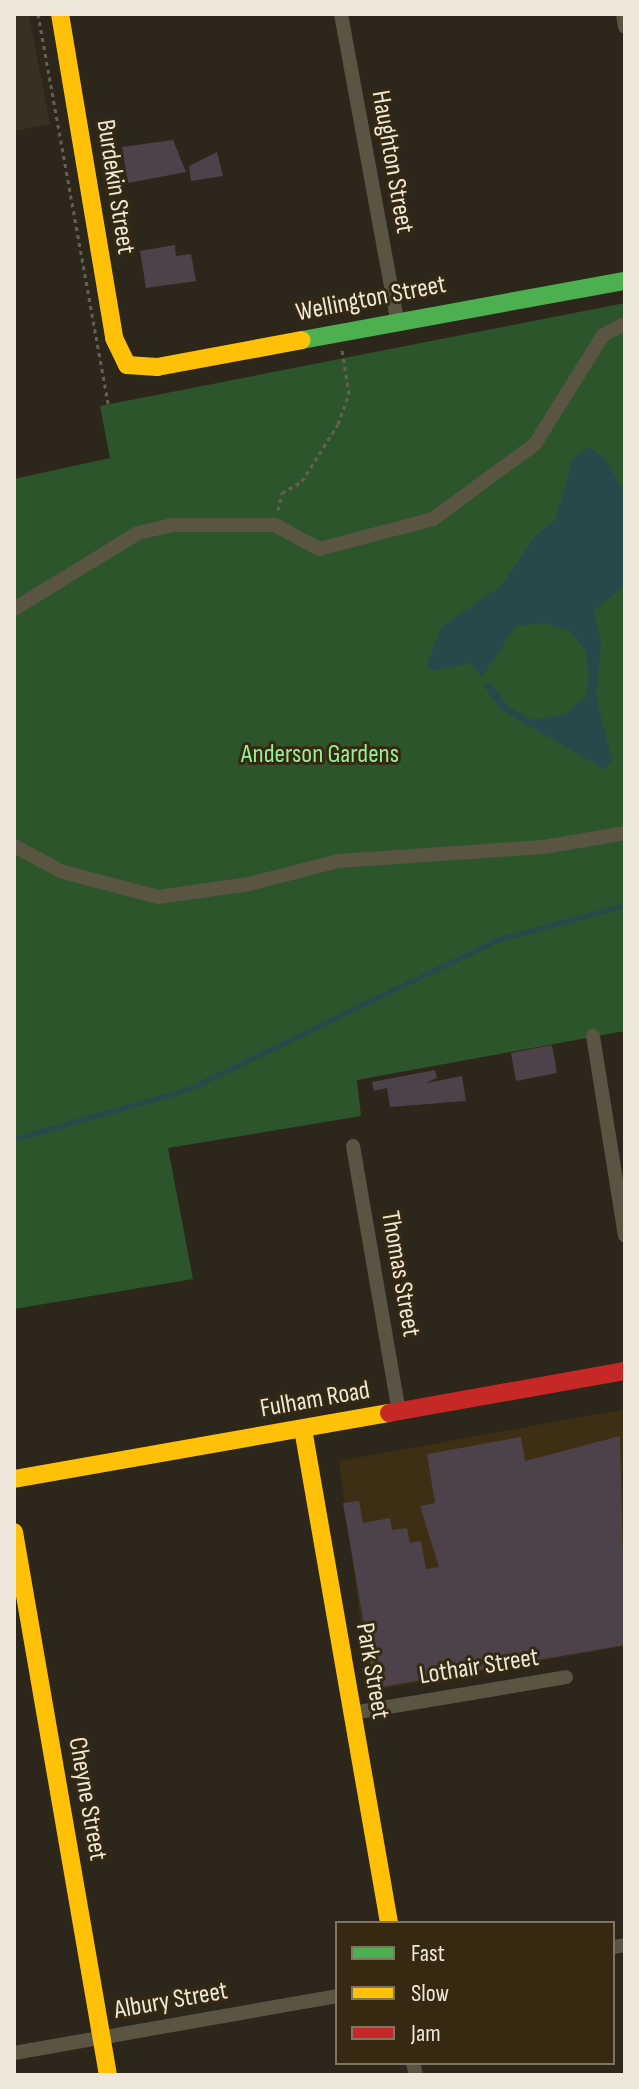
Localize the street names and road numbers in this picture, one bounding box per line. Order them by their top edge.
street label: Haughton Street [364,88,420,236]
street label: Burdekin Street [89,118,141,256]
street label: Wellington Street [293,269,449,329]
street label: Thomas Street [374,1209,426,1339]
street label: Fulham Road [258,1375,372,1425]
street label: Park Street [348,1621,396,1721]
street label: Lothair Street [417,1642,541,1692]
street label: Cheyne Street [61,1735,113,1863]
street label: Albury Street [112,1976,230,2026]

